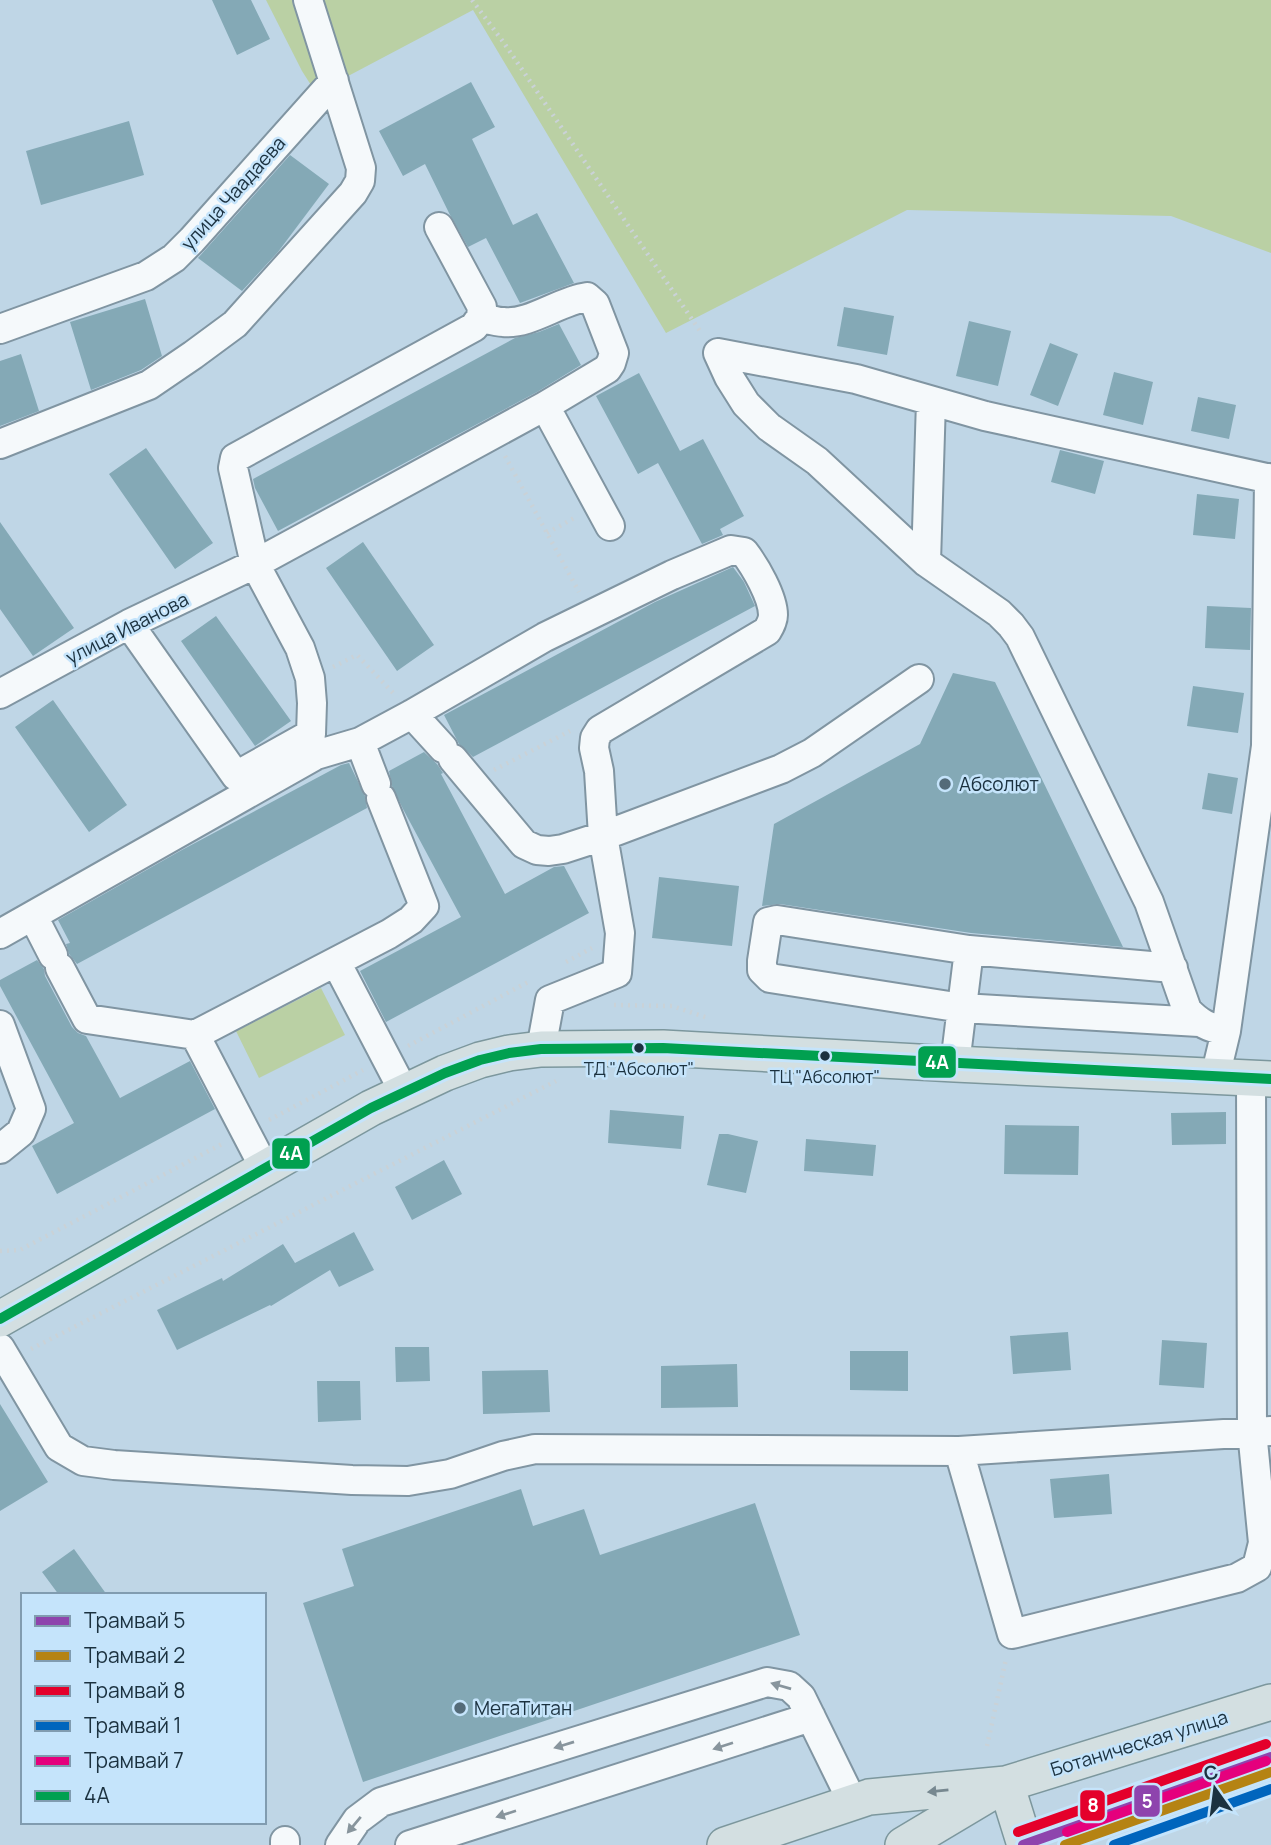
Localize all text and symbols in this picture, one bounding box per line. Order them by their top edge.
street label: улица Чаадаева [175,131,291,255]
street label: улица Иванова [61,586,193,670]
place label: Абсолют [959,771,1039,797]
marker: Абсолют [937,776,953,792]
marker: ТД "Абсолют" [632,1041,646,1055]
line badge: 4А [917,1045,957,1079]
marker: ТЦ "Абсолют" [818,1049,832,1063]
text: 4А [925,1049,949,1075]
place label: ТД "Абсолют" [584,1057,694,1080]
place label: ТЦ "Абсолют" [770,1065,880,1088]
line badge: 4А [271,1137,311,1170]
text: 4А [279,1140,303,1166]
legend [21,1593,266,1824]
text: Трамвай 5 [84,1606,185,1634]
text: Трамвай 2 [84,1641,185,1669]
text: Трамвай 8 [84,1676,185,1704]
one-way arrow [771,1680,792,1690]
place label: МегаТитан [474,1695,572,1721]
marker: МегаТитан [452,1700,468,1716]
street label: Ботаническая улица [1047,1704,1231,1782]
text: Трамвай 1 [84,1711,181,1739]
one-way arrow [553,1740,574,1750]
one-way arrow [712,1741,733,1751]
text: Трамвай 7 [84,1746,184,1774]
north arrow [1180,1754,1250,1824]
text: С [1201,1758,1221,1787]
text: 4А [84,1781,110,1809]
line badge: 5 [1133,1784,1161,1818]
one-way arrow [927,1785,949,1796]
text: 5 [1141,1788,1153,1814]
line badge: 8 [1079,1789,1106,1822]
text: 8 [1087,1792,1099,1818]
one-way arrow [495,1810,516,1820]
one-way arrow [346,1816,362,1834]

